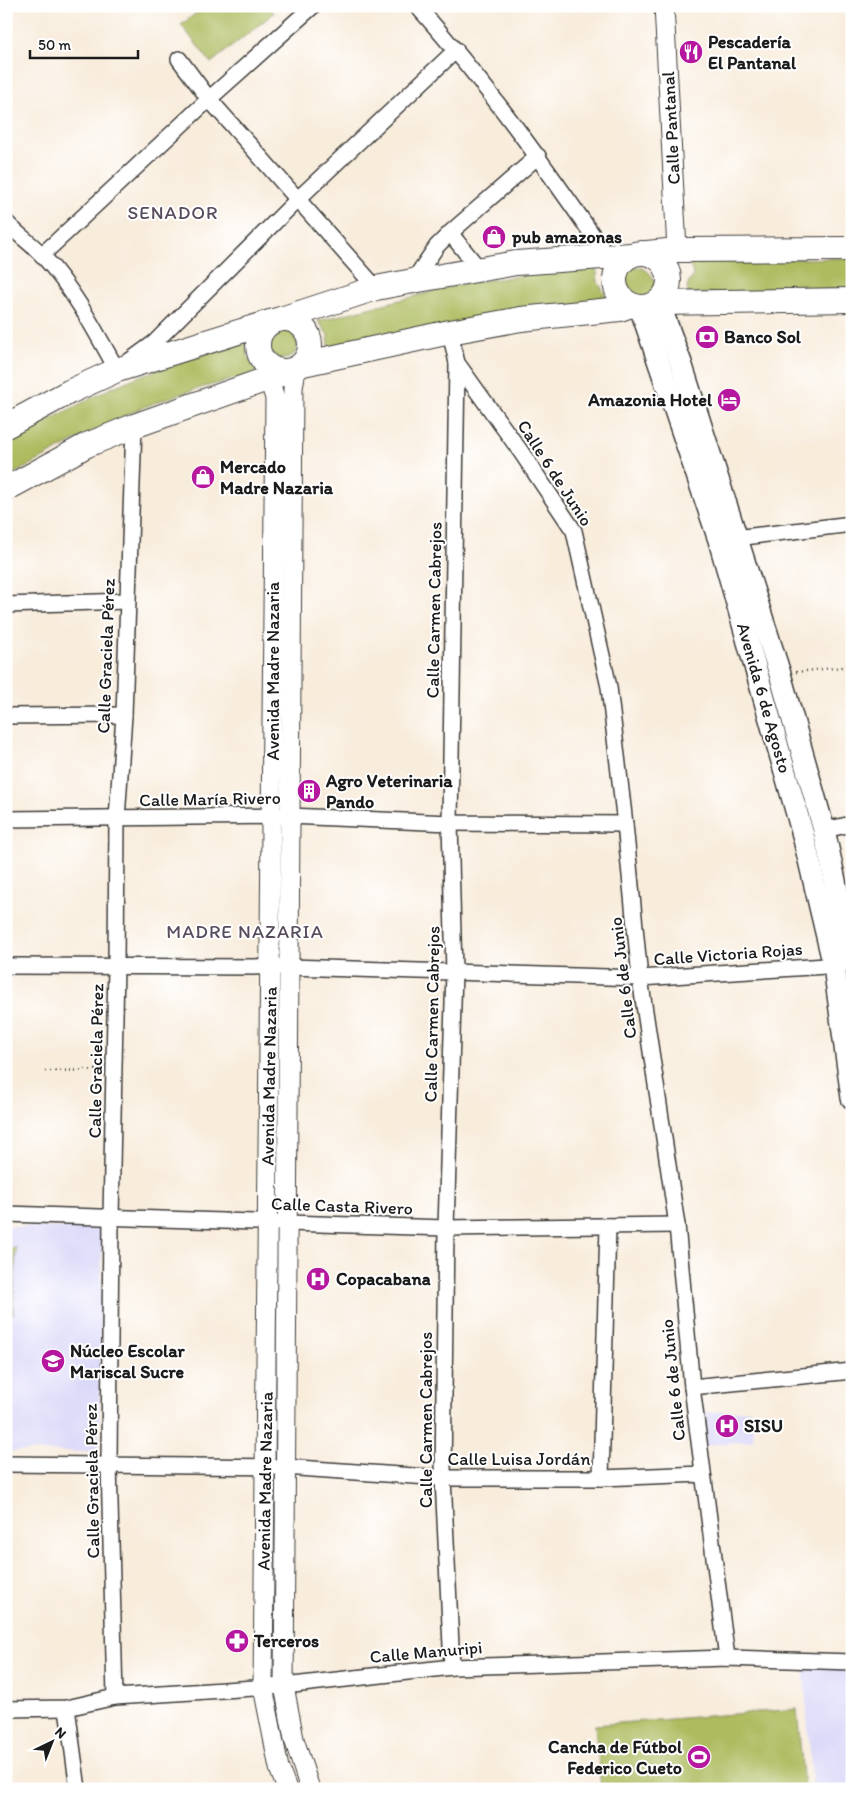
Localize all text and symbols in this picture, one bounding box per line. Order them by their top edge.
scale bar [30,28,138,60]
place label: Pescadería El Pantanal [708,31,797,74]
text: 50 m [38,36,71,54]
restaurant icon: Pescadería El Pantanal [678,39,704,65]
street label: Calle Pantanal [657,71,685,185]
district label: SENADOR [128,201,218,224]
shop icon: pub amazonas [481,224,507,250]
place label: pub amazonas [511,226,622,248]
bank icon: Banco Sol [694,324,720,350]
place label: Banco Sol [724,326,802,348]
hotel icon: Amazonia Hotel [716,387,742,413]
place label: Amazonia Hotel [587,389,713,411]
street label: Calle 6 de Junio [512,416,598,530]
place label: Mercado Madre Nazaria [220,456,334,499]
shop icon: Mercado Madre Nazaria [190,464,216,490]
street label: Calle Carmen Cabrejos [421,522,447,698]
street label: Calle Graciela Pérez [92,577,120,734]
street label: Avenida Madre Nazaria [262,581,284,760]
street label: Avenida 6 de Agosto [732,620,796,776]
place label: Agro Veterinaria Pando [325,770,453,813]
building icon: Agro Veterinaria Pando [296,778,322,804]
street label: Calle María Rivero [139,787,281,811]
street label: Calle 6 de Junio [605,916,641,1040]
district label: MADRE NAZARIA [166,920,324,943]
street label: Calle Carmen Cabrejos [419,926,445,1102]
street label: Calle Victoria Rojas [653,938,803,970]
street label: Calle Graciela Pérez [84,983,108,1139]
street label: Avenida Madre Nazaria [256,986,282,1166]
street label: Calle Casta Rivero [271,1193,413,1219]
hospital icon: Copacabana [305,1266,331,1292]
place label: Copacabana [336,1268,431,1290]
street label: Calle 6 de Junio [656,1318,690,1442]
street label: Calle Carmen Cabrejos [415,1332,437,1508]
place label: Núcleo Escolar Mariscal Sucre [70,1340,186,1383]
school or university icon: Núcleo Escolar Mariscal Sucre [40,1348,66,1374]
street label: Avenida Madre Nazaria [252,1391,278,1571]
street label: Calle Graciela Pérez [80,1403,104,1559]
hospital icon: SISU [714,1413,740,1439]
place label: SISU [744,1415,783,1437]
street label: Calle Luisa Jordán [448,1448,590,1470]
pharmacy icon: Terceros [224,1628,250,1654]
place label: Terceros [253,1630,319,1652]
street label: Calle Manuripi [369,1636,483,1668]
north arrow [28,1718,78,1768]
text: N [51,1723,70,1742]
place label: Cancha de Fútbol Federico Cueto [548,1736,683,1779]
sports icon: Cancha de Fútbol Federico Cueto [686,1744,712,1770]

